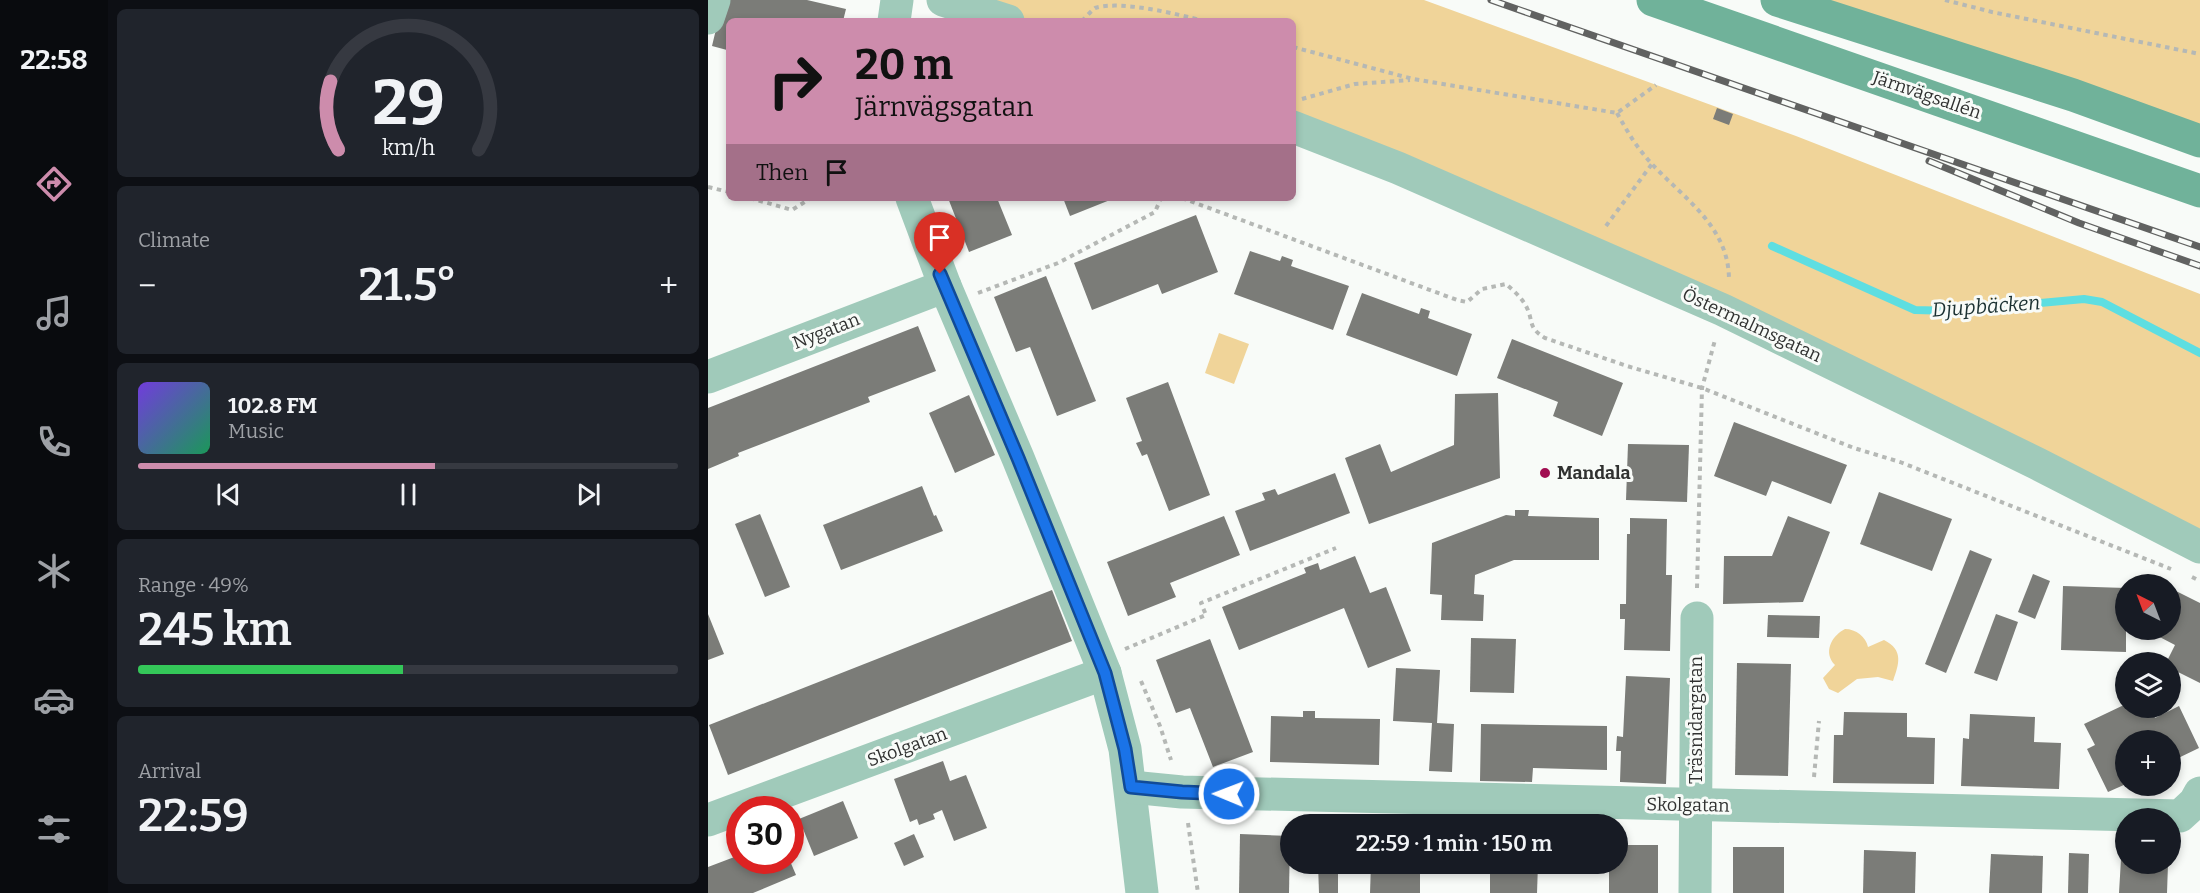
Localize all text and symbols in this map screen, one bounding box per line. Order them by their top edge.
text: 20 m [855,40,953,90]
icon: right [756,42,834,120]
text: 22:58 [20,44,88,76]
text: 29 [372,66,444,141]
street label: Järnvägsallén [1869,66,1985,124]
text: Järnvägsgatan [855,91,1033,123]
text: km/h [381,135,435,161]
icon: arrive [820,156,853,189]
text: Then [756,159,808,186]
icon: directions [33,163,75,205]
pin [914,212,965,274]
icon: arrive [923,221,956,254]
text: Climate [138,228,210,252]
text: 21.5° [359,258,457,312]
text: − [138,266,156,306]
text: + [659,266,678,306]
street label: Östermalmsgatan [1679,283,1826,367]
water label: Djupbäcken [1931,290,2041,323]
icon: music [33,292,75,334]
street label: Nygatan [789,308,863,354]
text: 102.8 FM [228,392,317,419]
text: Music [228,419,284,443]
icon: phone [33,421,75,463]
place label: Mandala [1557,462,1631,484]
marker: Mandala [1538,466,1552,480]
icon: previous [212,478,245,511]
icon: pause [392,478,425,511]
icon: next [572,478,605,511]
icon: climate [33,550,75,592]
text: Range · 49% [138,573,249,597]
north arrow [2115,574,2181,640]
map controls [2115,574,2181,874]
text: 245 km [138,603,292,657]
button: layers [2115,652,2181,718]
street label: Träsnidargatan [1685,655,1707,784]
icon: car [33,679,75,721]
street label: Skolgatan [864,722,950,772]
button: + [2115,730,2181,796]
text: Arrival [138,759,201,783]
position arrow [1197,762,1261,826]
text: 22:59 [138,789,249,843]
street label: Skolgatan [1646,793,1730,817]
speed limit sign: 30 [726,796,804,874]
icon: filters [33,808,75,850]
button: − [2115,808,2181,874]
text: 22:59 · 1 min · 150 m [1356,830,1552,857]

